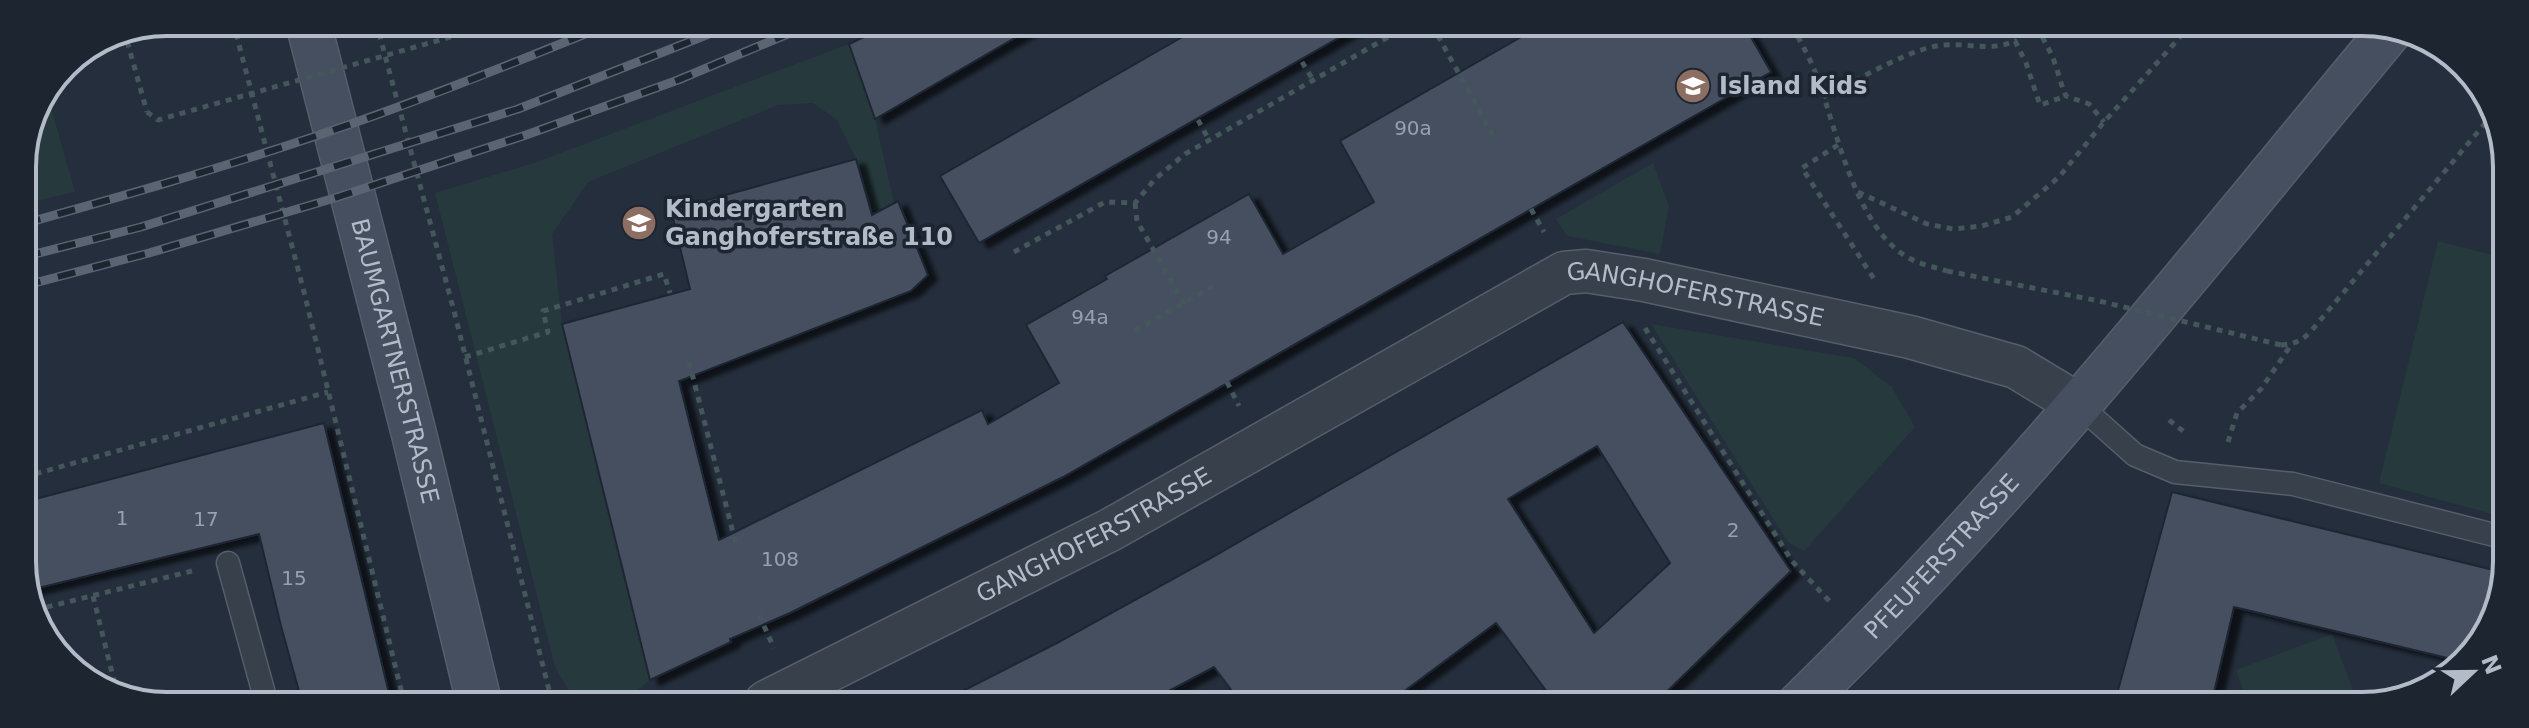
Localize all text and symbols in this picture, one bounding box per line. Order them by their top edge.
school or university icon: Island Kids [1674,67,1712,105]
place label: Island Kids [1719,72,1868,100]
house number: 90a [1394,116,1432,140]
place label: Kindergarten Ganghoferstraße 110 [665,195,953,251]
school or university icon: Kindergarten Ganghoferstraße 110 [620,204,658,242]
street label: BAUMGARTNERSTRASSE [345,215,444,507]
house number: 94 [1206,225,1232,249]
street label: GANGHOFERSTRASSE [1565,257,1827,332]
house number: 94a [1071,305,1109,329]
street label: GANGHOFERSTRASSE [972,461,1216,609]
street label: PFEUFERSTRASSE [1859,469,2025,645]
house number: 1 [116,506,128,530]
house number: 17 [193,507,219,531]
house number: 2 [1727,518,1739,542]
house number: 108 [761,547,799,571]
house number: 15 [281,566,307,590]
north arrow [2433,632,2513,712]
text: N [2476,651,2506,678]

